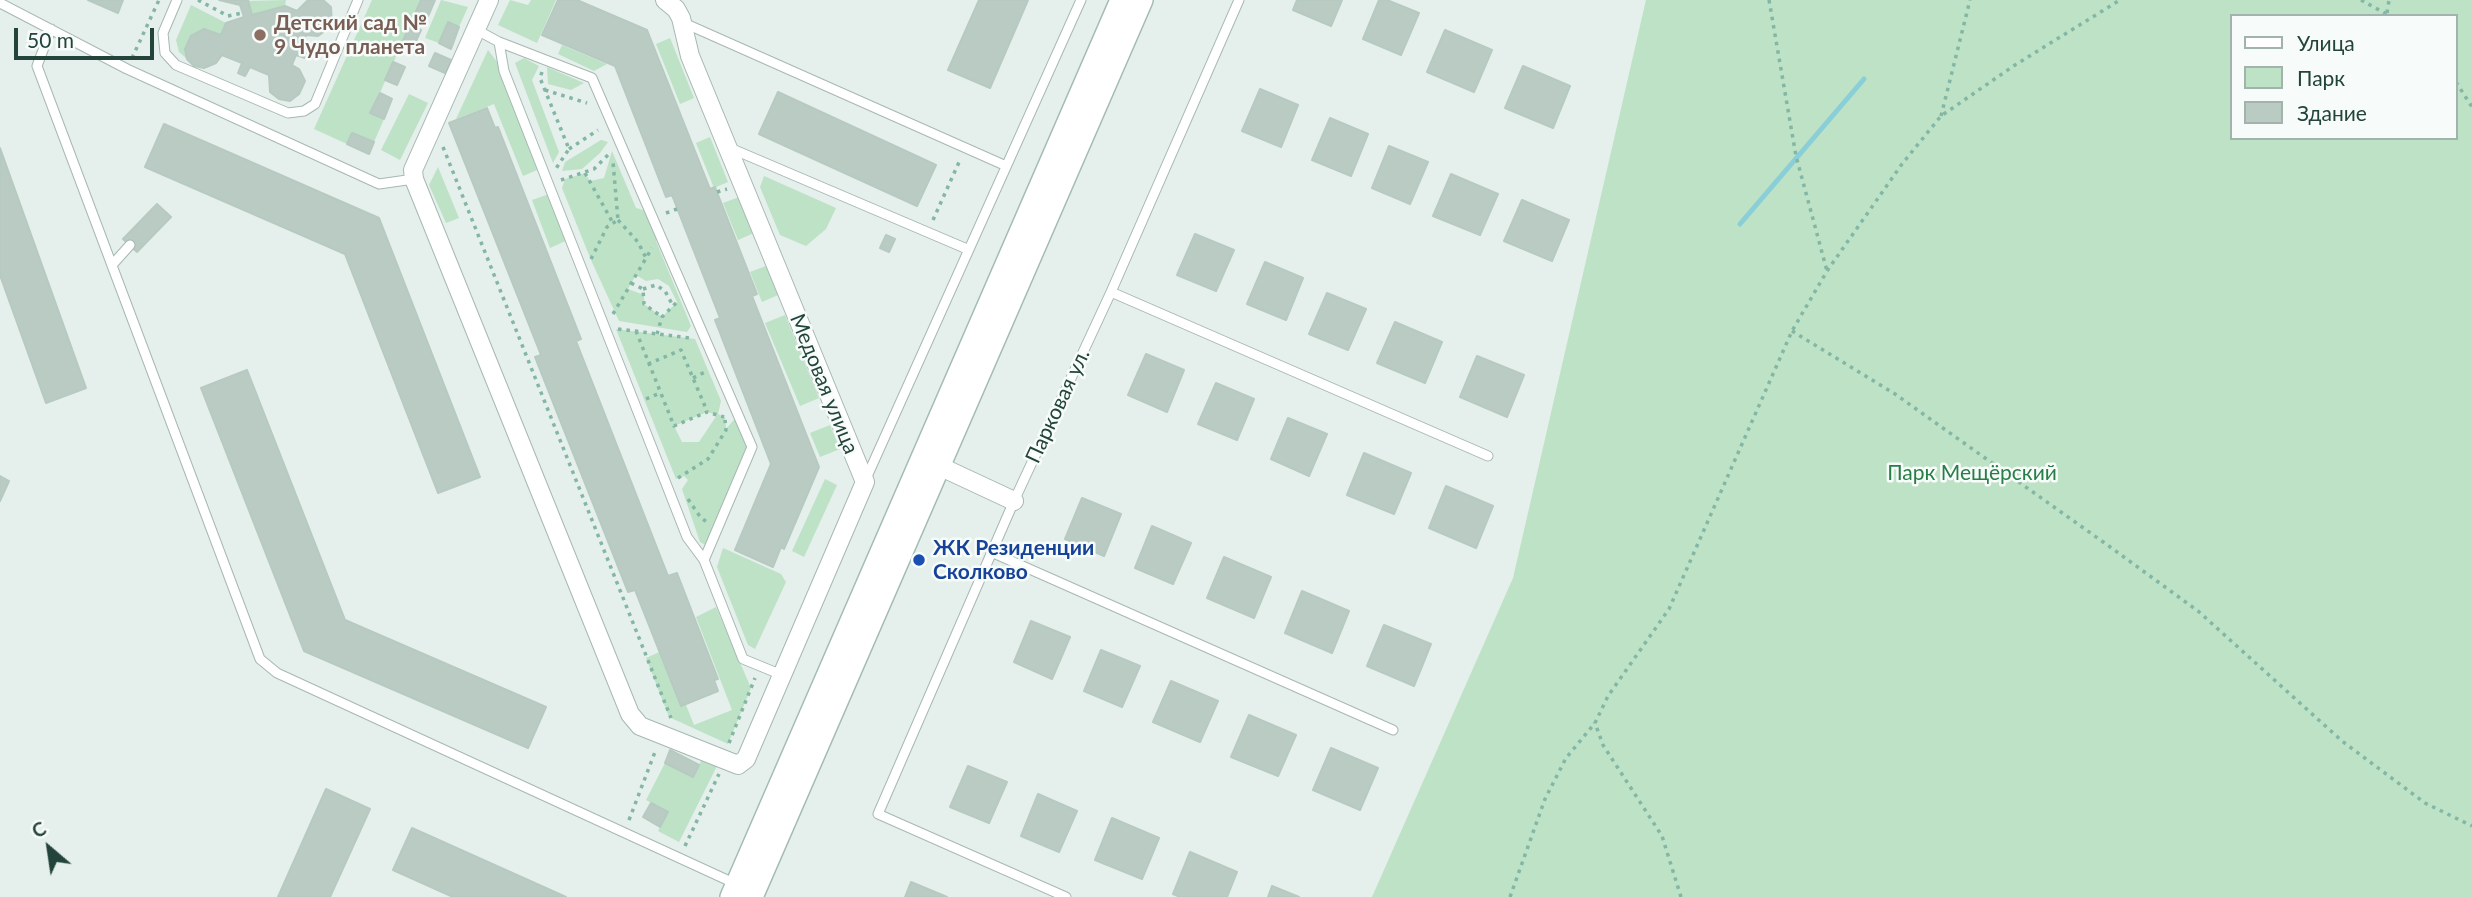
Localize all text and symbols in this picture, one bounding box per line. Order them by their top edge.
place label: Детский сад № 9 Чудо планета [274,10,427,60]
scale bar [18,14,158,58]
legend [2230,14,2458,140]
text: 50 m [27,27,74,52]
marker: Детский сад № 9 Чудо планета [252,27,268,43]
text: Улица [2297,30,2355,55]
text: Парк [2297,65,2345,90]
text: Здание [2297,100,2367,125]
street label: Медовая улица [784,310,864,458]
street label: Парковая ул. [1021,345,1095,467]
park label: Парк Мещёрский [1887,460,2057,486]
place label: ЖК Резиденции Сколково [933,535,1094,585]
marker: ЖК Резиденции Сколково [911,552,927,568]
north arrow [14,813,84,883]
text: С [27,816,50,842]

